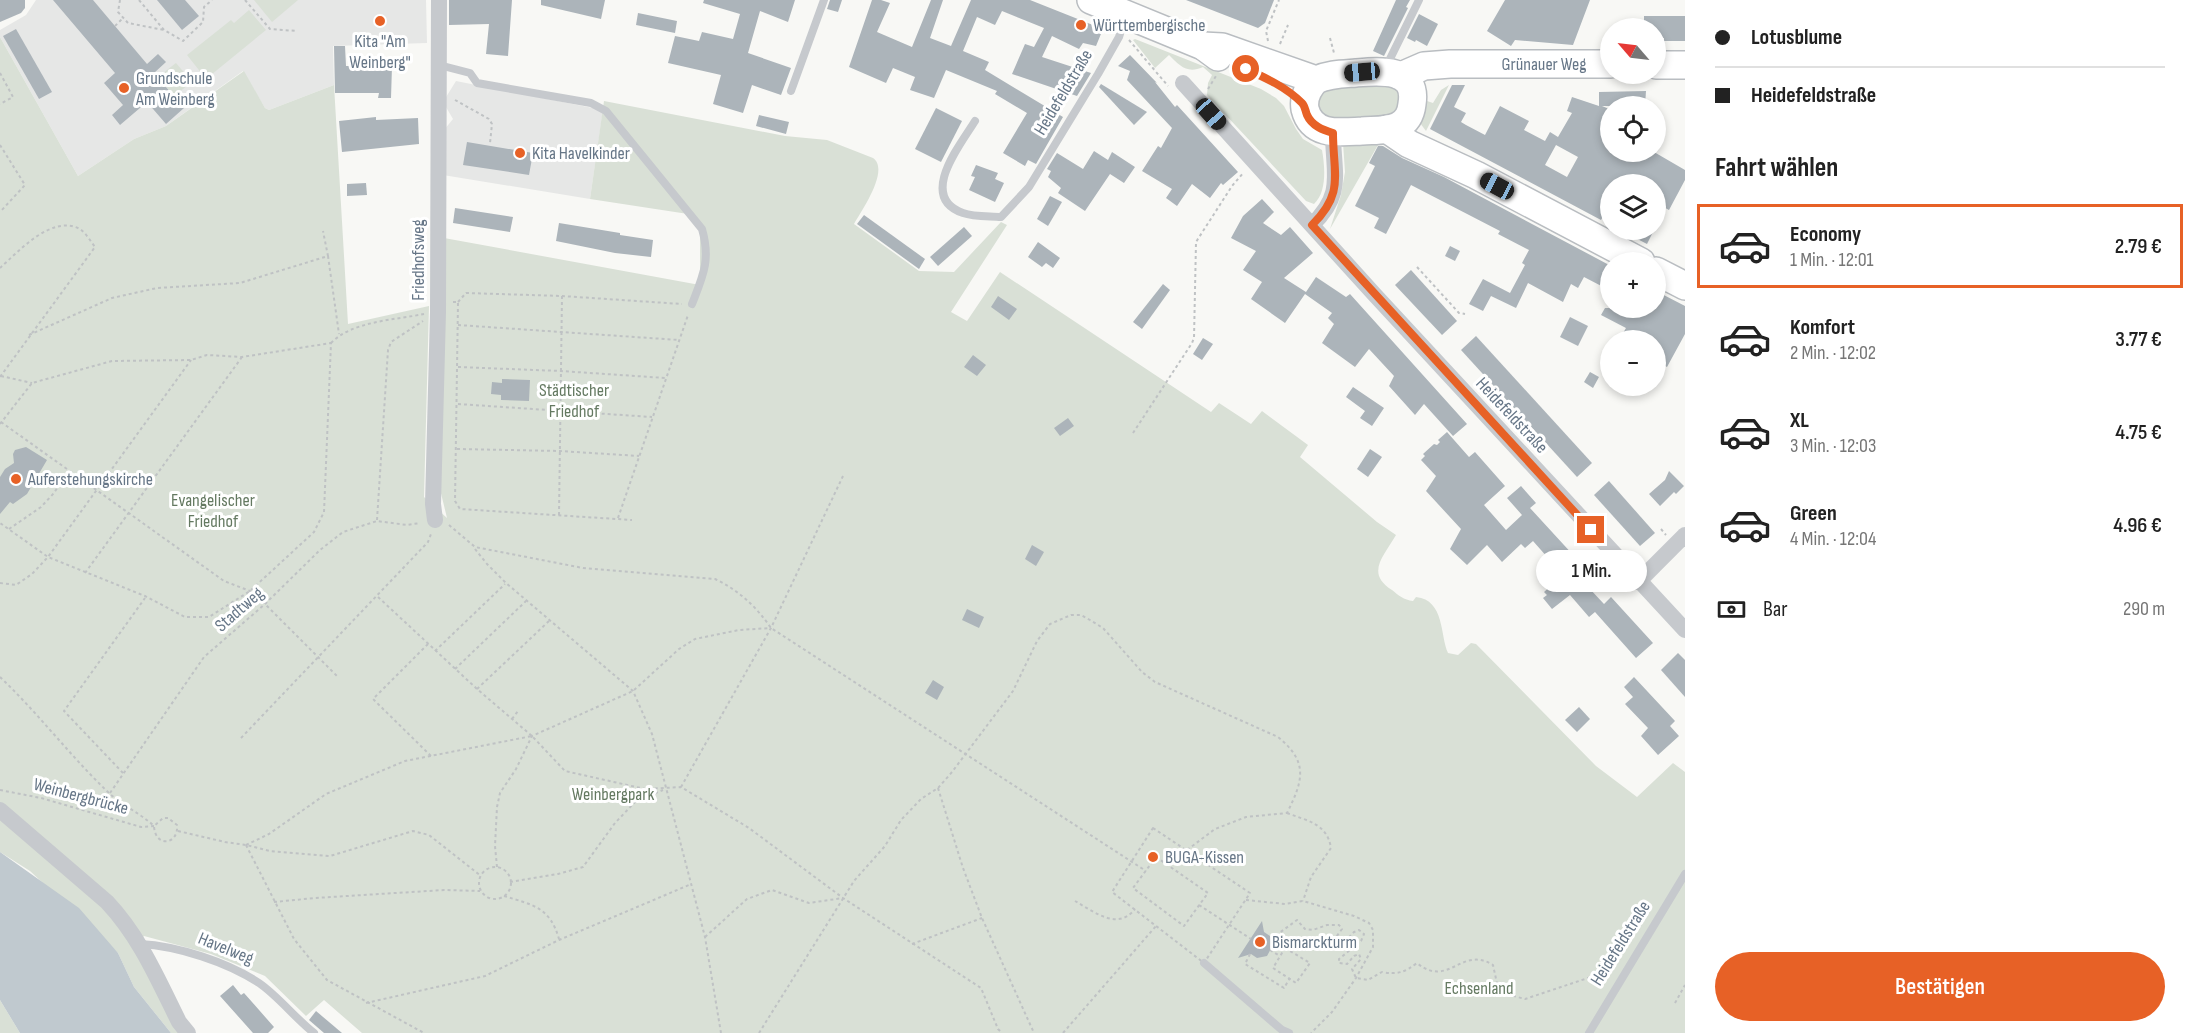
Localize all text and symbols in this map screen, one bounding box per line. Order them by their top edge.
marker: Kita "Am Weinberg" [373,14,387,28]
place label: Württembergische [1093,15,1206,36]
marker: Württembergische [1074,18,1088,32]
north arrow [1600,18,1666,84]
map controls [1600,18,1666,396]
text: Lotusblume [1751,24,1842,51]
place label: Kita "Am Weinberg" [349,31,411,73]
street label: Heidefeldstraße [1030,46,1097,139]
street label: Grünauer Weg [1502,54,1586,75]
route start [1232,55,1259,82]
car [1343,61,1381,83]
place label: Grundschule Am Weinberg [135,68,215,110]
marker: Grundschule Am Weinberg [117,81,131,95]
text: Heidefeldstraße [1751,82,1876,109]
car [1192,95,1230,133]
button: locate [1600,96,1666,162]
place label: Kita Havelkinder [532,143,630,164]
marker: Kita Havelkinder [513,146,527,160]
text: Fahrt wählen [1715,152,1838,184]
car [1477,170,1517,202]
button: layers [1600,174,1666,240]
street label: Friedhofsweg [408,219,429,301]
icon: car [1718,219,1772,273]
text: Economy [1790,221,1861,248]
text: 2.79 € [2115,233,2162,260]
text: 1 Min. · 12:01 [1790,248,1874,272]
button: + [1600,252,1666,318]
icon: car [1718,312,1772,366]
text: Komfort [1790,314,1855,341]
text: 3.77 € [2115,326,2162,353]
button: − [1600,330,1666,396]
text: 2 Min. · 12:02 [1790,341,1876,365]
street label: Heidefeldstraße [1471,373,1552,458]
park label: Städtischer Friedhof [539,380,609,422]
icon: car [1718,405,1772,459]
text: XL [1790,407,1809,434]
text: 4.75 € [2115,419,2162,446]
text: 3 Min. · 12:03 [1790,434,1876,458]
place label: Auferstehungskirche [27,469,153,490]
marker: Auferstehungskirche [9,472,23,486]
park label: Evangelischer Friedhof [171,490,255,532]
icon: car [1718,498,1772,552]
text: Green [1790,500,1837,527]
text: 4.96 € [2113,512,2162,539]
route end [1577,516,1604,543]
text: 4 Min. · 12:04 [1790,527,1876,551]
callout: 1 Min. [1536,551,1646,593]
text: 1 Min. [1572,559,1611,583]
street label: Stadtweg [211,583,268,636]
icon: cash [1715,593,1748,626]
text: Bar [1763,596,1788,623]
text: 290 m [2123,597,2165,621]
street label: Weinbergbrücke [31,774,131,819]
park label: Weinbergpark [572,784,654,805]
place label: BUGA-Kissen [1165,847,1244,868]
marker: BUGA-Kissen [1146,850,1160,864]
street label: Heidefeldstraße [1586,897,1655,990]
street label: Havelweg [195,928,257,969]
place label: Bismarckturm [1272,932,1357,953]
marker: Bismarckturm [1253,935,1267,949]
button: Bestätigen [1715,952,2165,1021]
park label: Echsenland [1444,978,1514,999]

